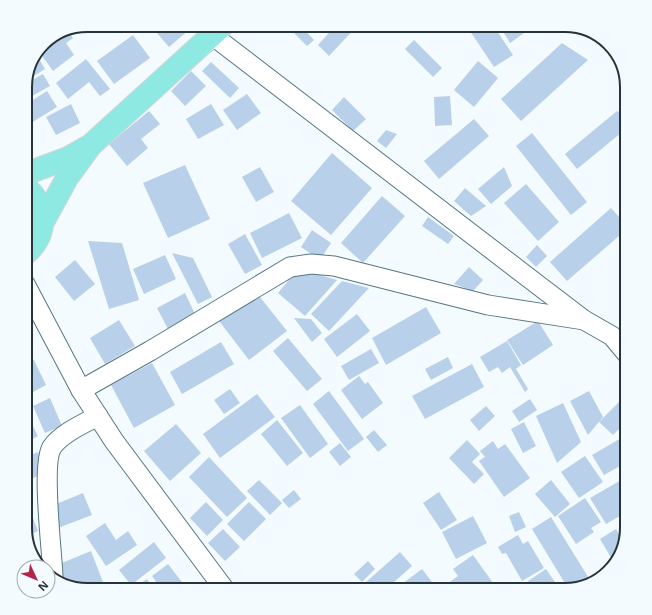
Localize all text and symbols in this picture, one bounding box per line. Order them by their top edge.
north arrow [16,559,56,599]
text: N [35,578,52,595]

